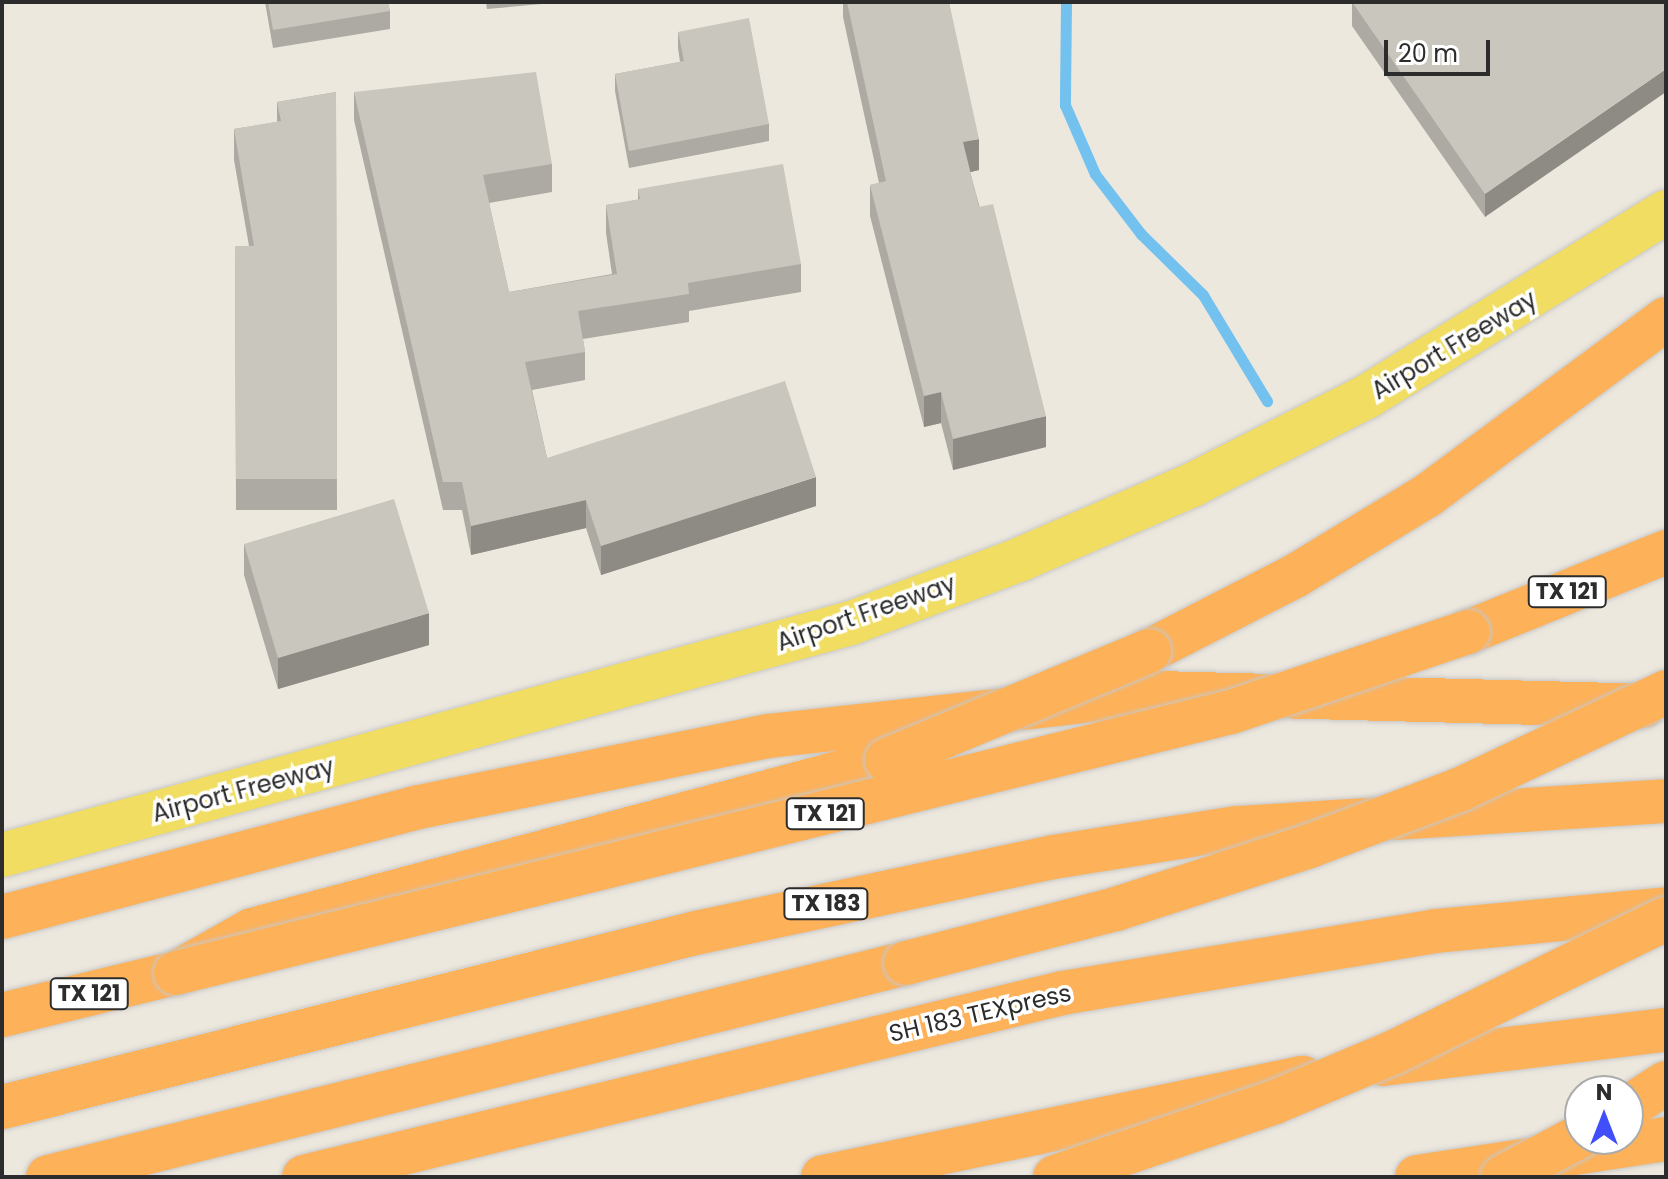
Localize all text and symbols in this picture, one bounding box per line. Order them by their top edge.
scale bar [1388,24,1494,74]
text: 20 m [1398,37,1458,70]
street label: Airport Freeway [1366,285,1542,405]
street label: Airport Freeway [773,569,959,657]
road number: TX 121 [1527,574,1607,610]
street label: Airport Freeway [149,752,337,828]
road number: TX 121 [785,796,865,832]
road number: TX 183 [782,886,870,922]
road number: TX 121 [49,976,129,1012]
street label: SH 183 TEXpress [886,978,1074,1048]
north arrow [1564,1075,1644,1155]
text: N [1596,1077,1612,1108]

